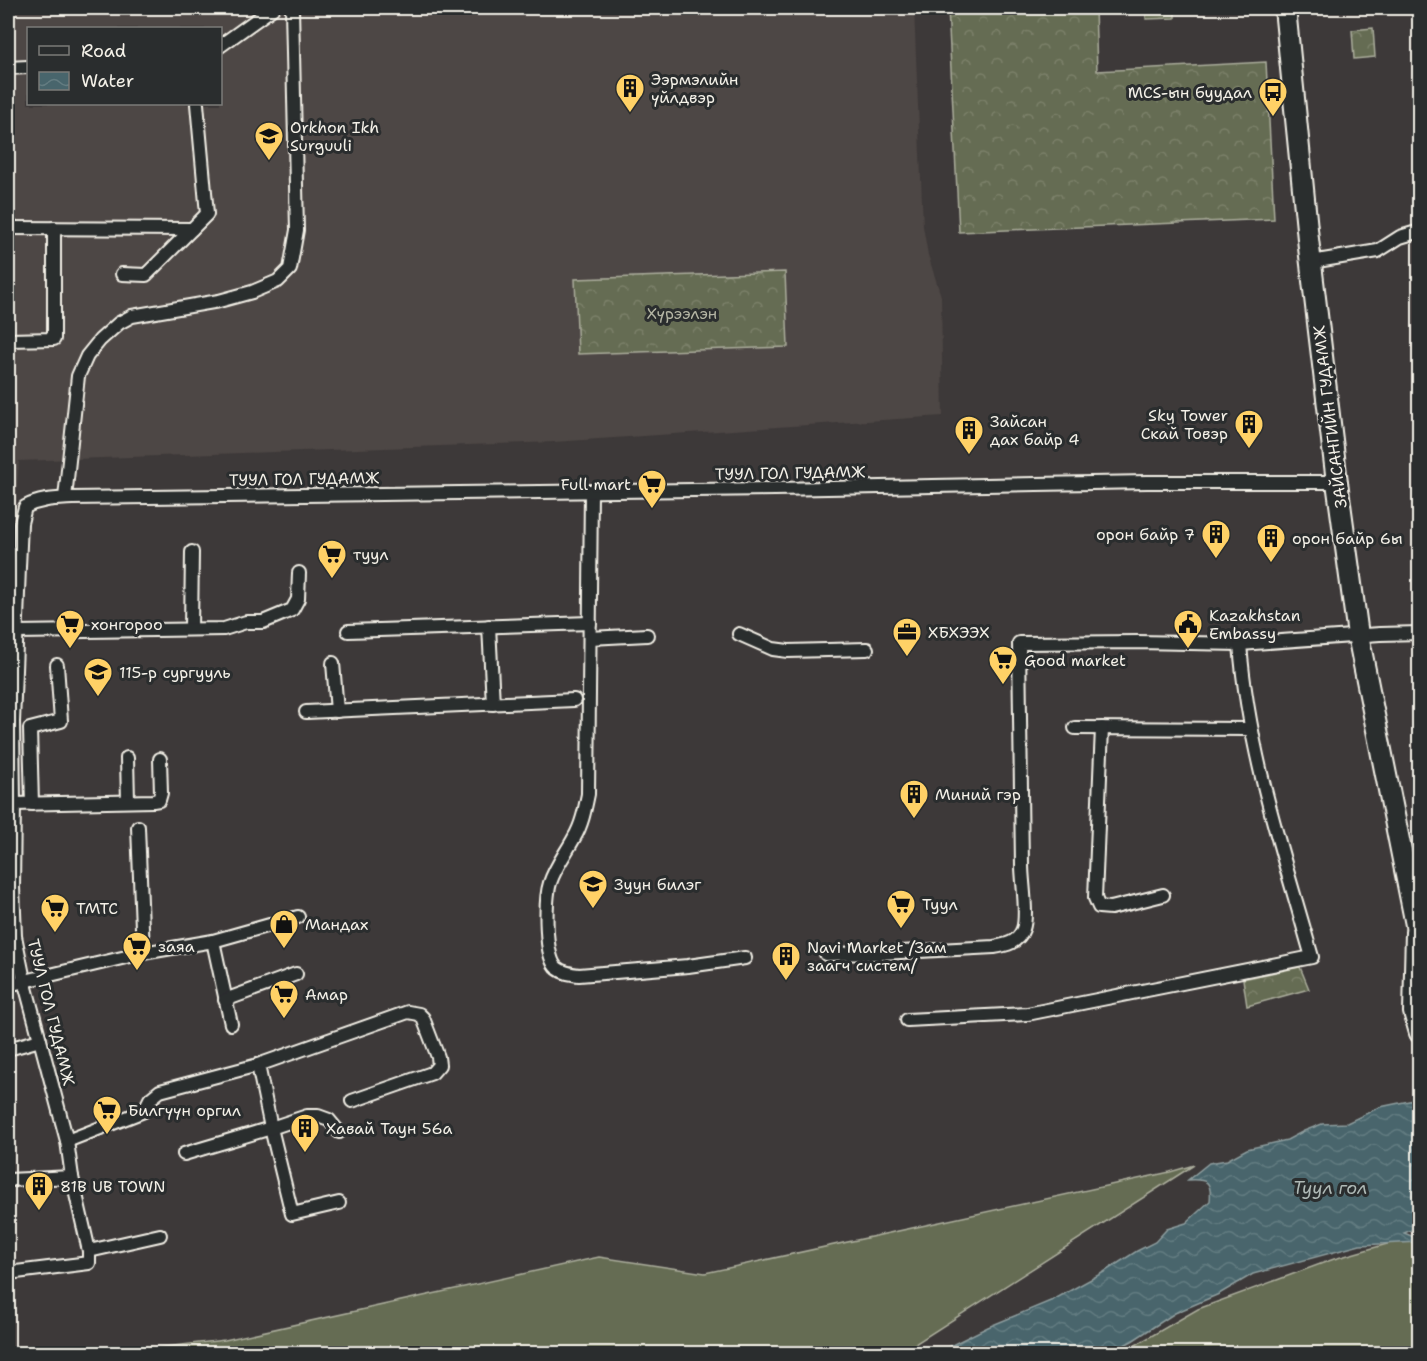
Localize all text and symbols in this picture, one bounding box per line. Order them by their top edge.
legend [27,27,222,105]
text: Road [81,39,126,63]
text: Water [81,69,134,93]
place label: Ээрмэлийн үйлдвэр [651,69,739,108]
building icon: Ээрмэлийн үйлдвэр [614,72,646,114]
bus stop icon: MCS-ын буудал [1257,76,1289,118]
place label: MCS-ын буудал [1128,82,1252,103]
place label: Orkhon Ikh Surguuli [290,117,379,156]
school or university icon: Orkhon Ikh Surguuli [253,120,285,162]
park label: Хүрээлэн [647,303,717,324]
street label: ЗАЙСАНГИЙН ГУДАМЖ [1308,325,1352,509]
place label: Sky Tower Скай Товэр [1141,405,1228,444]
building icon: Sky Tower Скай Товэр [1233,408,1265,450]
place label: Зайсан дах байр 4 [990,411,1079,450]
building icon: Зайсан дах байр 4 [953,414,985,456]
street label: ТУУЛ ГОЛ ГУДАМЖ [715,461,865,485]
street label: ТУУЛ ГОЛ ГУДАМЖ [229,467,379,491]
supermarket icon: Full mart [636,468,668,510]
place label: Full mart [561,474,631,495]
building icon: орон байр 7 [1200,518,1232,560]
building icon: орон байр 6ы [1255,522,1287,564]
place label: орон байр 7 [1096,524,1195,545]
place label: орон байр 6ы [1292,528,1403,549]
supermarket icon: туул [316,538,348,580]
place label: туул [353,544,388,565]
place label: Kazakhstan Embassy [1209,605,1301,644]
supermarket icon: хонгороо [54,608,86,650]
public building icon: Kazakhstan Embassy [1172,608,1204,650]
place label: хонгороо [91,614,163,635]
office icon: ХБХЭЭХ [891,616,923,658]
place label: ХБХЭЭХ [928,622,989,643]
supermarket icon: Good market [987,644,1019,686]
place label: Good market [1024,650,1126,671]
school or university icon: 115-р сургууль [82,656,114,698]
place label: 115-р сургууль [119,662,231,683]
building icon: Миний гэр [898,778,930,820]
place label: Миний гэр [935,784,1021,805]
school or university icon: Зуун билэг [577,868,609,910]
place label: Зуун билэг [614,874,702,895]
supermarket icon: Туул [885,888,917,930]
supermarket icon: ТМТС [39,892,71,934]
place label: Туул [922,894,958,915]
place label: ТМТС [76,898,118,919]
shop icon: Мандах [268,908,300,950]
place label: Мандах [305,914,368,935]
supermarket icon: заяа [121,930,153,972]
place label: заяа [158,936,195,957]
street label: ТУУЛ ГОЛ ГУДАМЖ [23,937,79,1087]
place label: Navi Market /Зам заагч систем/ [807,937,947,976]
building icon: Navi Market /Зам заагч систем/ [770,940,802,982]
supermarket icon: Амар [268,978,300,1020]
place label: Амар [305,984,348,1005]
supermarket icon: Билгүүн оргил [91,1094,123,1136]
place label: Билгүүн оргил [128,1100,241,1121]
building icon: Хавай Таун 56а [289,1112,321,1154]
place label: Хавай Таун 56а [326,1118,453,1139]
building icon: 81В UB TOWN [23,1170,55,1212]
place label: 81В UB TOWN [60,1176,165,1197]
water label: Туул гол [1293,1176,1367,1200]

